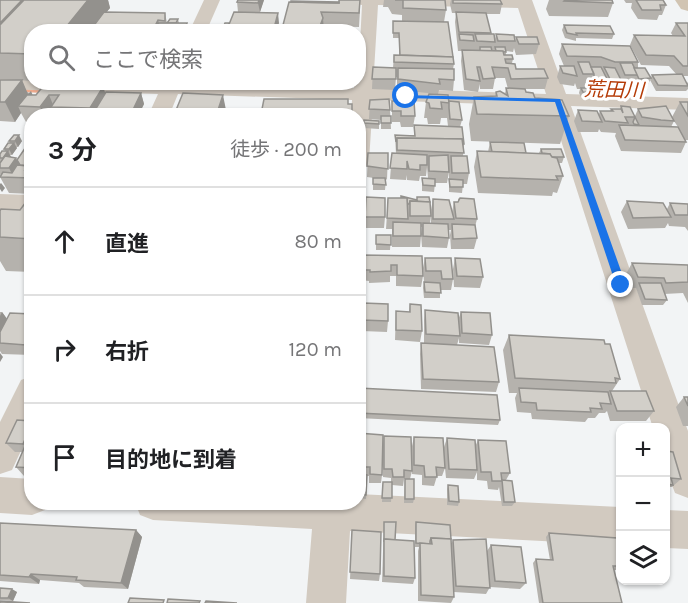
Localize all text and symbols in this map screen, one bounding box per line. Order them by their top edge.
search box [24,24,366,90]
icon: search [45,41,78,74]
text: ここで検索 [93,47,203,73]
water label: 荒田川 [584,77,646,103]
route start [392,82,418,108]
text: 3 分 [48,135,97,166]
text: 徒歩 · 200 m [230,138,342,161]
icon: ahead [48,225,81,258]
text: 80 m [294,230,342,253]
text: 直進 [105,231,149,257]
route end [607,271,633,297]
icon: right [48,333,81,366]
text: 120 m [288,338,342,361]
text: 右折 [105,339,149,365]
map controls [616,423,670,585]
button: + [616,423,670,477]
icon: arrive [48,441,81,474]
text: 目的地に到着 [105,447,237,473]
button: − [616,477,670,531]
button: layers [616,531,670,585]

